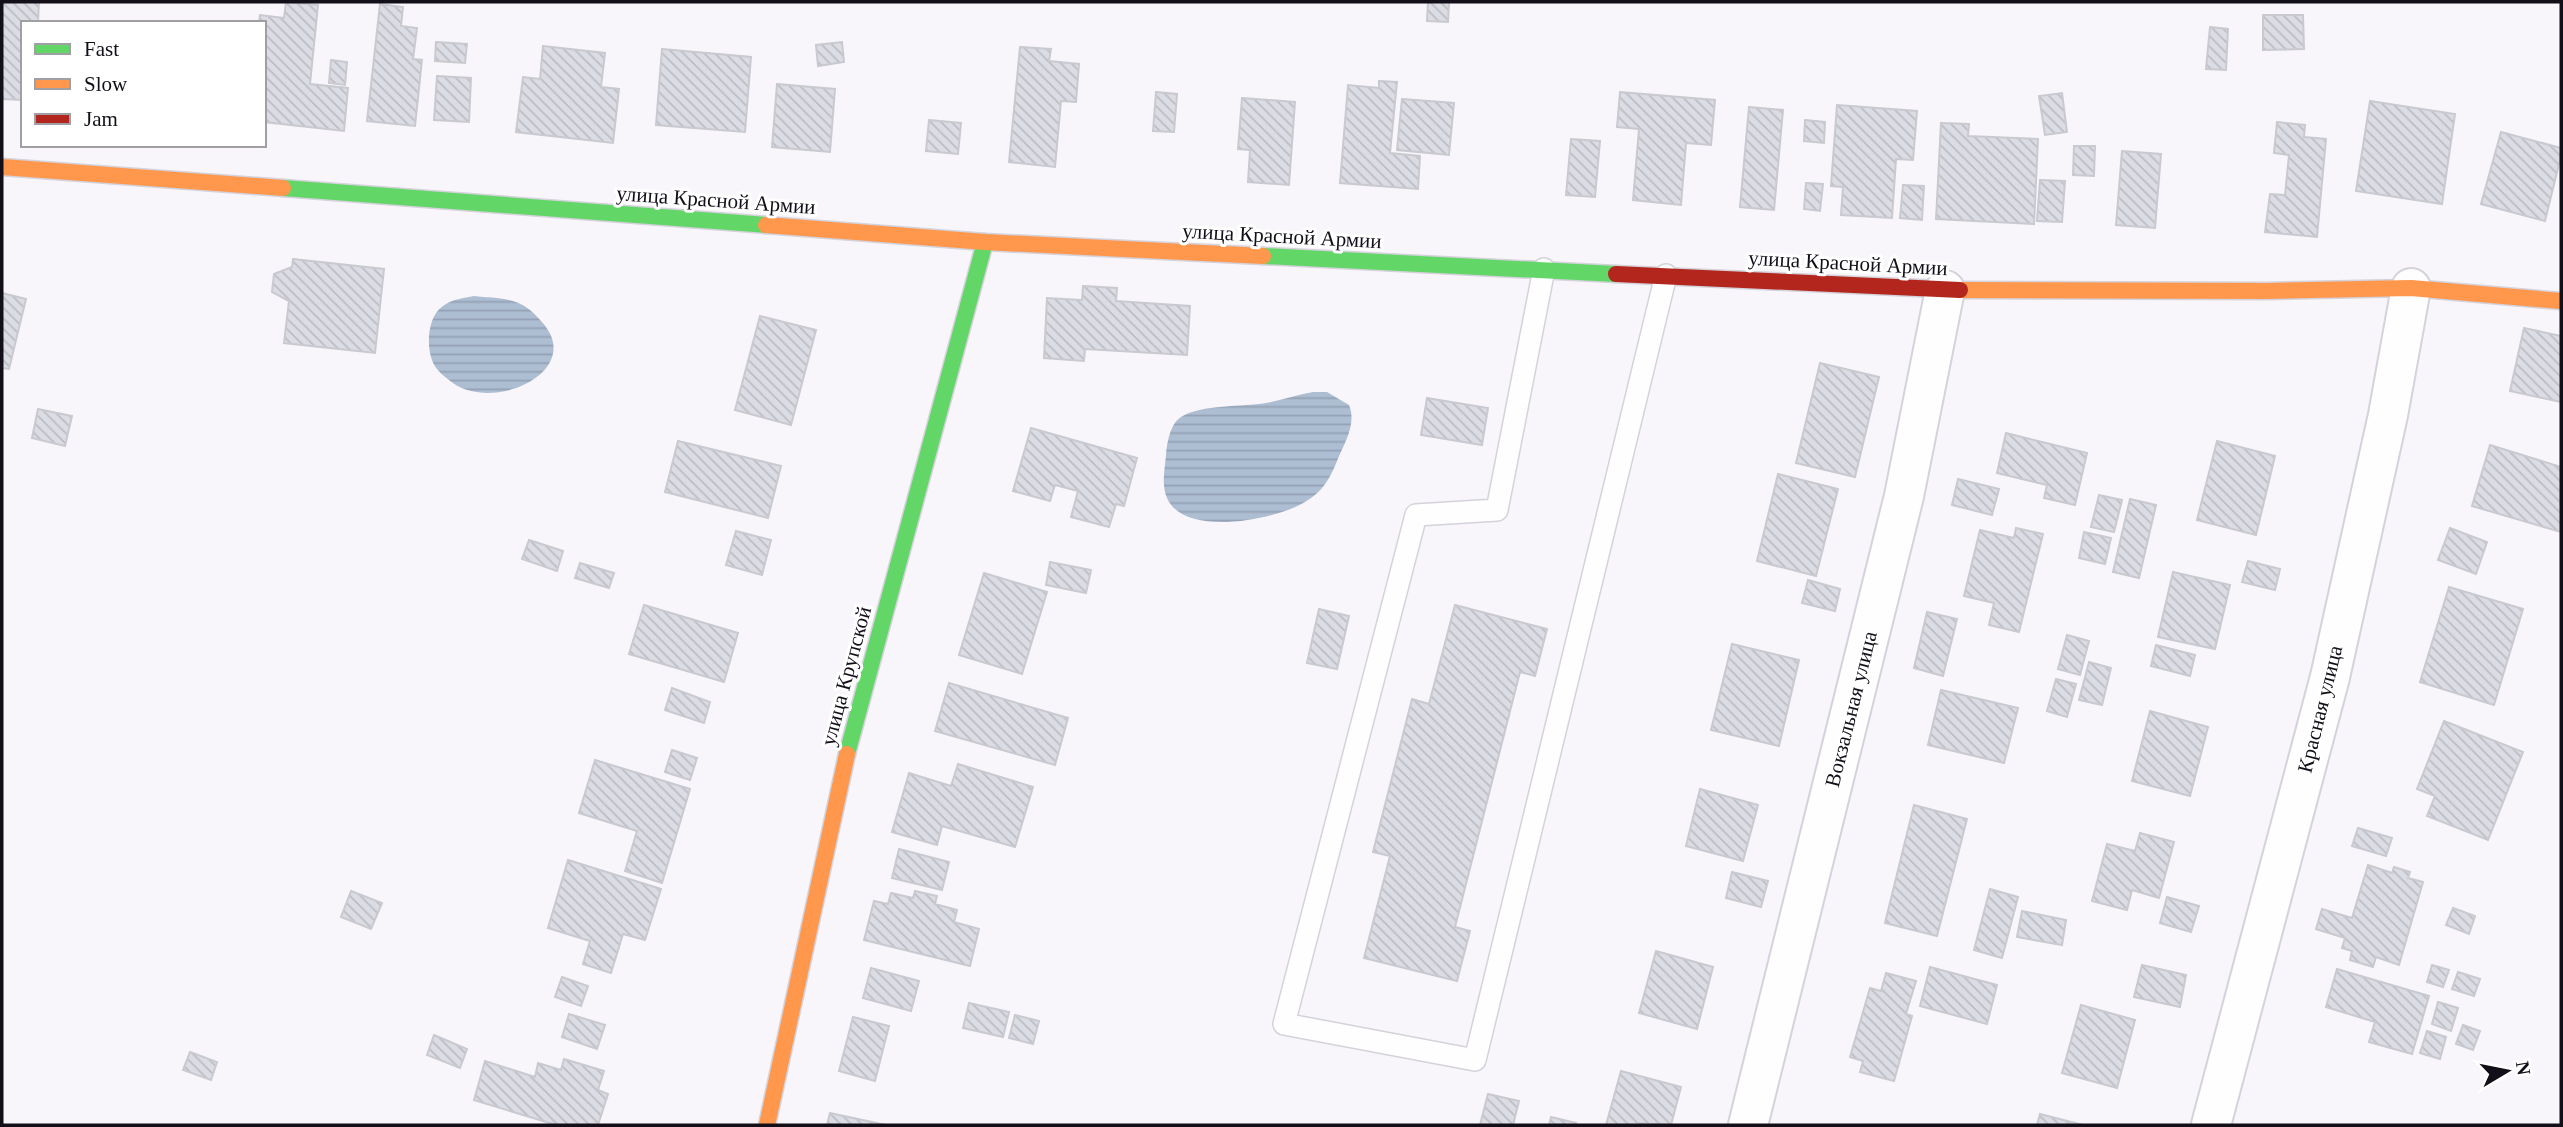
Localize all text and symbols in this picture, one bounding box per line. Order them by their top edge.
legend [21,21,266,147]
text: Fast [84,37,119,61]
text: Slow [84,72,128,96]
text: Jam [84,107,118,131]
street label: улица Красной Армии [616,181,816,219]
street label: улица Красной Армии [1182,219,1382,253]
street label: улица Красной Армии [1748,246,1948,280]
street label: улица Крупской [816,604,876,748]
street label: Вокзальная улица [1820,628,1882,789]
street label: Красная улица [2293,642,2348,775]
north arrow [2472,1036,2542,1106]
text: N [2512,1060,2535,1077]

